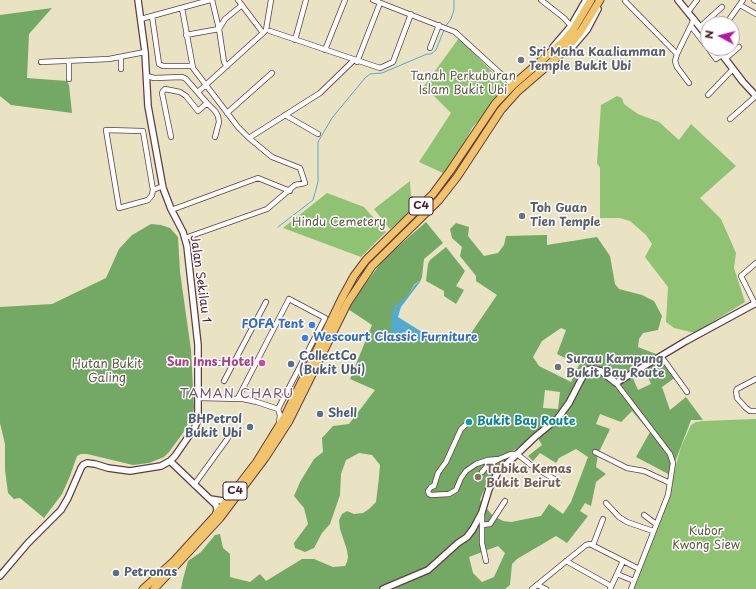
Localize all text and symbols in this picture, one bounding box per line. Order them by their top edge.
north arrow [700,16,740,56]
text: N [700,29,718,40]
place label: Sri Maha Kaaliamman Temple Bukit Ubi [529,46,666,74]
marker: Sri Maha Kaaliamman Temple Bukit Ubi [516,55,526,65]
park label: Tanah Perkuburan Islam Bukit Ubi [410,70,516,98]
road number: C4 [409,197,433,215]
place label: Toh Guan Tien Temple [530,202,601,230]
marker: Toh Guan Tien Temple [517,211,527,221]
park label: Hindu Cemetery [292,216,386,230]
street label: Jalan Sekilau 1 [187,234,213,324]
place label: FOFA Tent [242,318,304,332]
marker: FOFA Tent [307,320,317,330]
place label: Wescourt Classic Furniture [313,331,478,345]
marker: Wescourt Classic Furniture [300,333,310,343]
place label: CollectCo (Bukit Ubi) [299,350,365,378]
place label: Surau Kampung Bukit Bay Route [566,353,664,381]
place label: Sun Inns Hotel [167,356,254,370]
park label: Hutan Bukit Galing [72,358,142,386]
marker: Sun Inns Hotel [257,358,267,368]
marker: CollectCo (Bukit Ubi) [286,359,296,369]
marker: Surau Kampung Bukit Bay Route [553,362,563,372]
district label: TAMAN CHARU [180,386,294,402]
place label: Shell [328,407,357,421]
marker: Shell [315,409,325,419]
place label: BHPetrol Bukit Ubi [185,413,242,441]
place label: Bukit Bay Route [477,415,575,429]
marker: Bukit Bay Route [464,417,474,427]
marker: BHPetrol Bukit Ubi [245,422,255,432]
place label: Tabika Kemas Bukit Beirut [486,463,572,491]
marker: Tabika Kemas Bukit Beirut [473,472,483,482]
road number: C4 [223,482,247,500]
park label: Kubor Kwong Siew [672,525,740,553]
place label: Petronas [124,566,177,580]
marker: Petronas [111,568,121,578]

